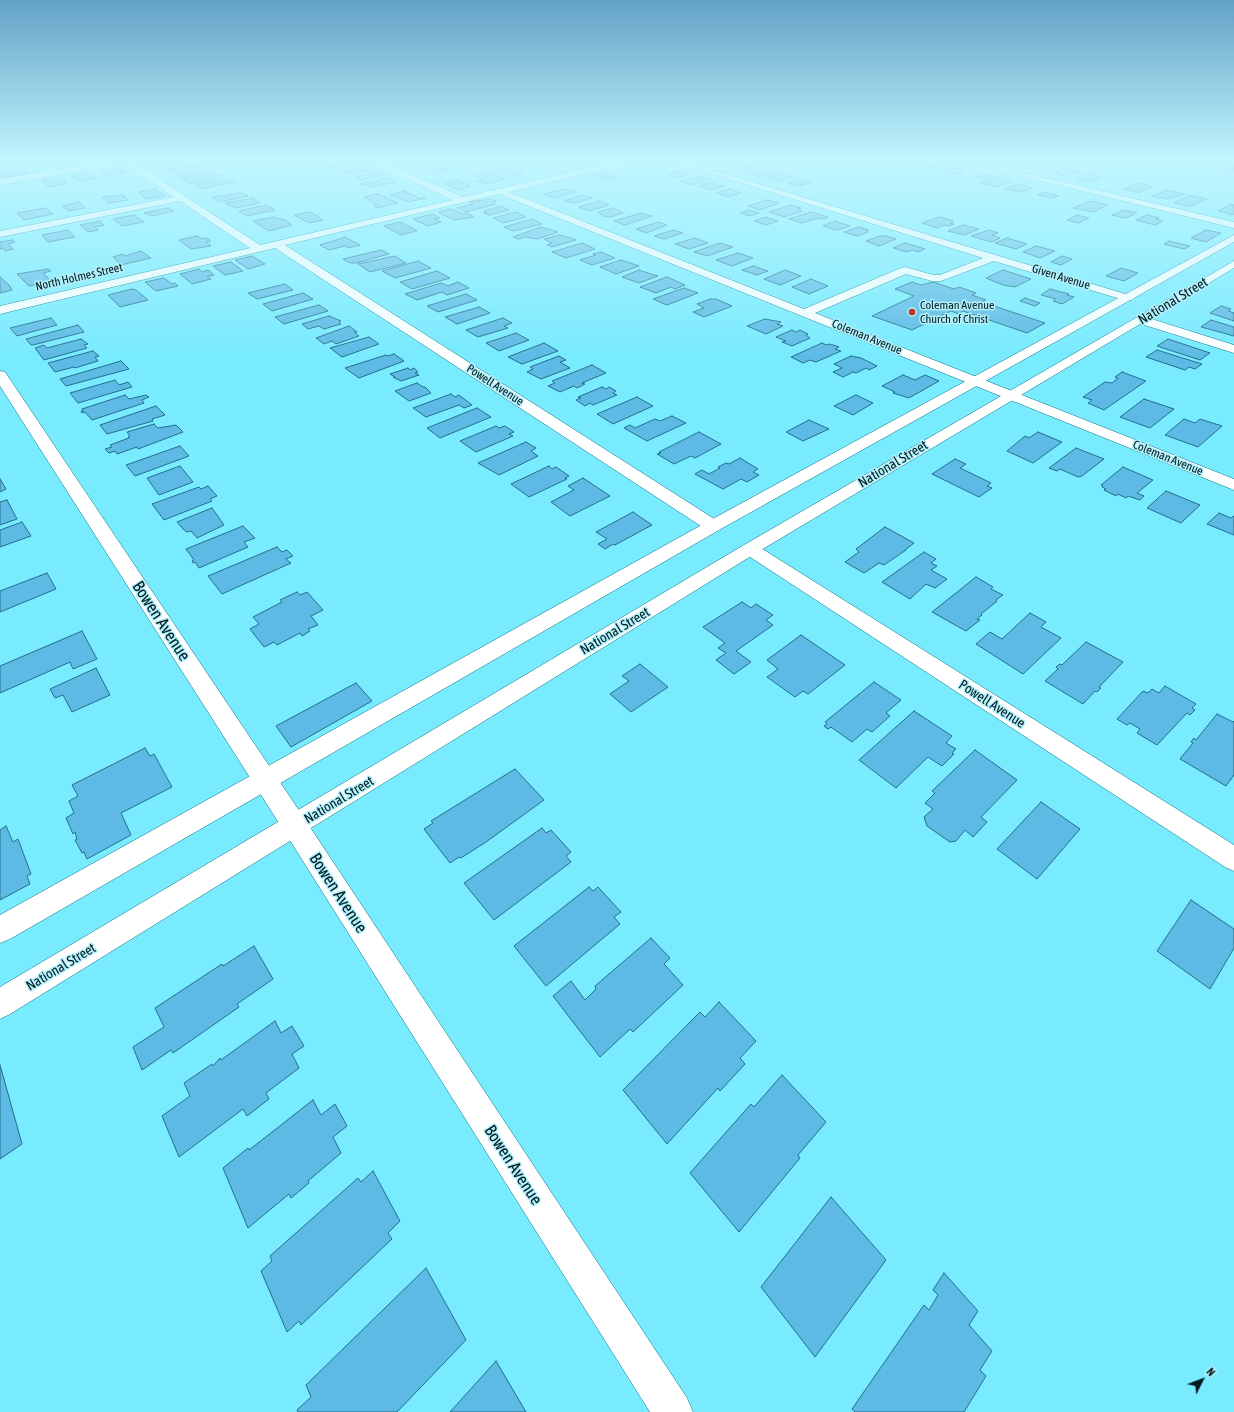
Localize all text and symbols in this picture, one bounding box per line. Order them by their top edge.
street label: North Holmes Street [34,260,124,294]
street label: Given Avenue [1030,261,1092,293]
street label: National Street [1135,274,1211,328]
place label: Coleman Avenue Church of Christ [920,298,994,326]
marker: Coleman Avenue Church of Christ [907,307,917,317]
street label: Coleman Avenue [830,316,904,358]
street label: Powell Avenue [464,361,526,409]
street label: National Street [855,437,931,491]
street label: Coleman Avenue [1131,437,1205,479]
street label: Bowen Avenue [128,577,194,665]
street label: National Street [577,604,653,658]
street label: Powell Avenue [956,676,1028,732]
street label: National Street [301,773,377,827]
street label: Bowen Avenue [305,849,371,937]
street label: National Street [23,940,99,994]
street label: Bowen Avenue [480,1121,546,1209]
north arrow [1182,1360,1222,1400]
text: N [1204,1366,1218,1378]

